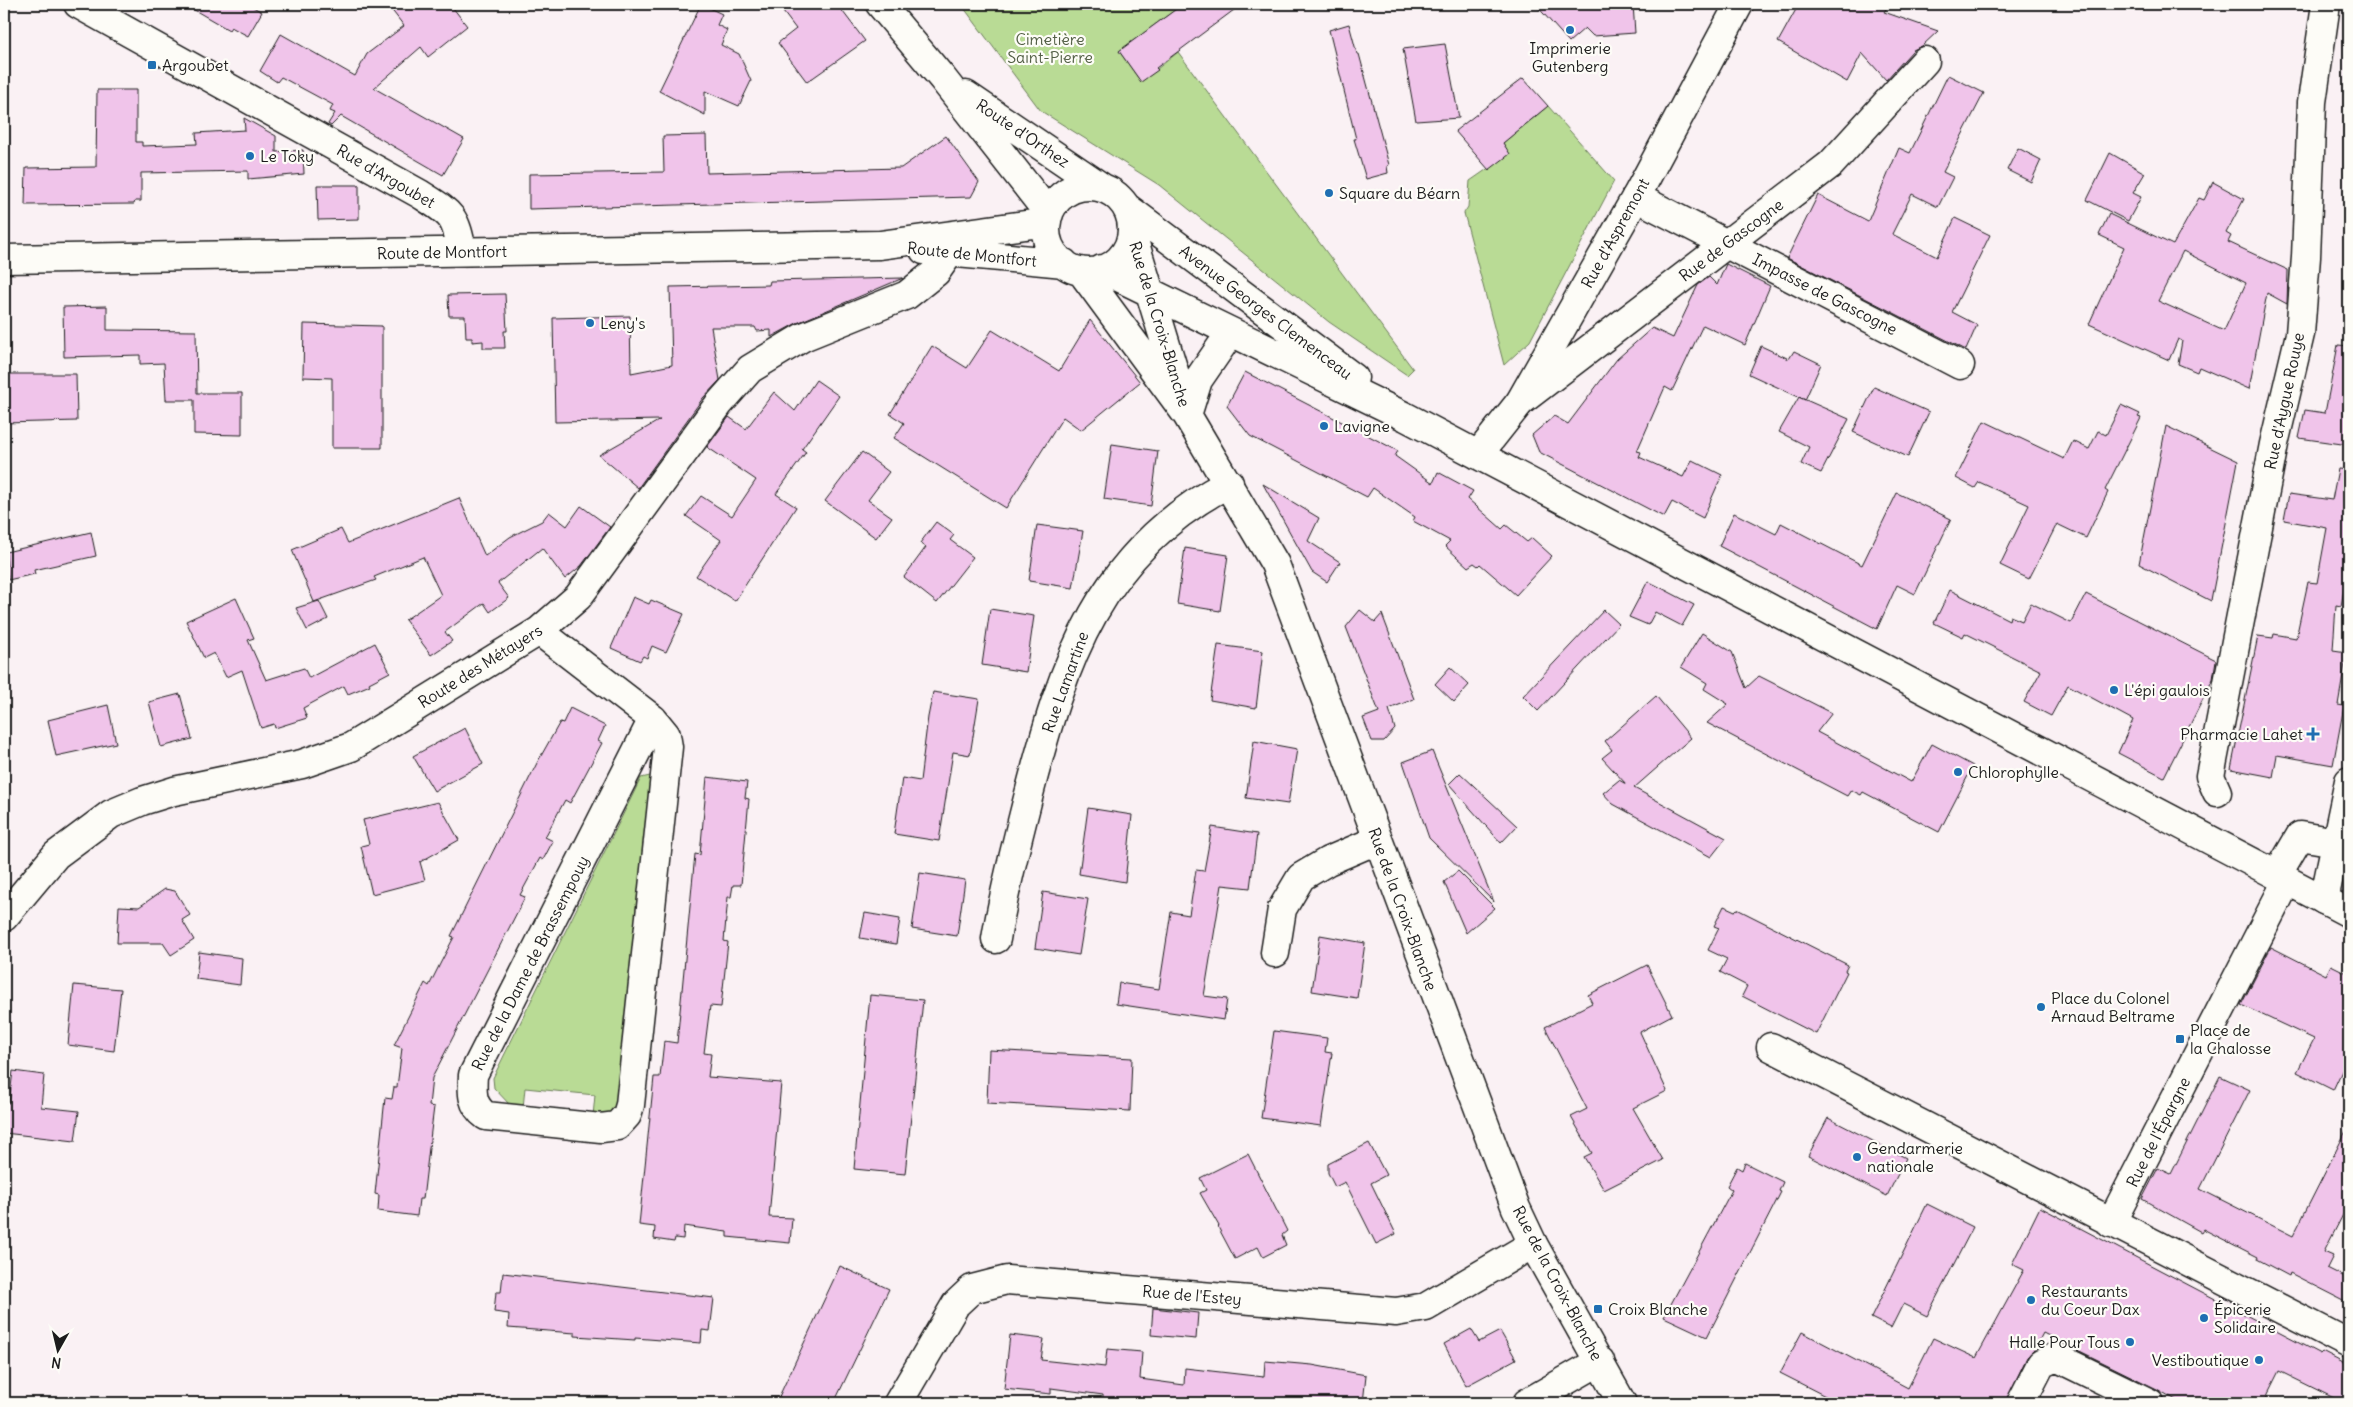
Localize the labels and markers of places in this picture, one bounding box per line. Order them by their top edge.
marker: Imprimerie Gutenberg [1564,24,1576,36]
place label: Imprimerie Gutenberg [1529,38,1611,76]
place label: Argoubet [162,55,229,75]
marker: Argoubet [146,59,158,71]
place label: Le Toky [260,146,314,166]
marker: Le Toky [244,150,256,162]
place label: Square du Béarn [1339,183,1460,203]
marker: Square du Béarn [1323,187,1335,199]
place label: Leny's [600,313,645,333]
marker: Leny's [584,317,596,329]
place label: Lavigne [1334,416,1390,436]
marker: Lavigne [1318,420,1330,432]
place label: L'épi gaulois [2124,680,2210,700]
marker: L'épi gaulois [2108,684,2120,696]
place label: Pharmacie Lahet [2180,724,2304,744]
marker: Pharmacie Lahet [2307,728,2319,740]
place label: Chlorophylle [1968,762,2059,782]
marker: Chlorophylle [1952,766,1964,778]
place label: Place du Colonel Arnaud Beltrame [2051,988,2175,1026]
marker: Place du Colonel Arnaud Beltrame [2035,1001,2047,1013]
place label: Place de la Chalosse [2190,1020,2271,1058]
marker: Place de la Chalosse [2174,1033,2186,1045]
place label: Gendarmerie nationale [1867,1138,1963,1176]
marker: Gendarmerie nationale [1851,1151,1863,1163]
place label: Restaurants du Coeur Dax [2041,1281,2140,1319]
marker: Restaurants du Coeur Dax [2025,1294,2037,1306]
place label: Croix Blanche [1608,1299,1708,1319]
place label: Épicerie Solidaire [2214,1299,2276,1337]
marker: Croix Blanche [1592,1303,1604,1315]
marker: Épicerie Solidaire [2198,1312,2210,1324]
place label: Halle Pour Tous [2009,1332,2120,1352]
marker: Halle Pour Tous [2124,1336,2136,1348]
place label: Vestiboutique [2152,1350,2249,1370]
marker: Vestiboutique [2253,1354,2265,1366]

